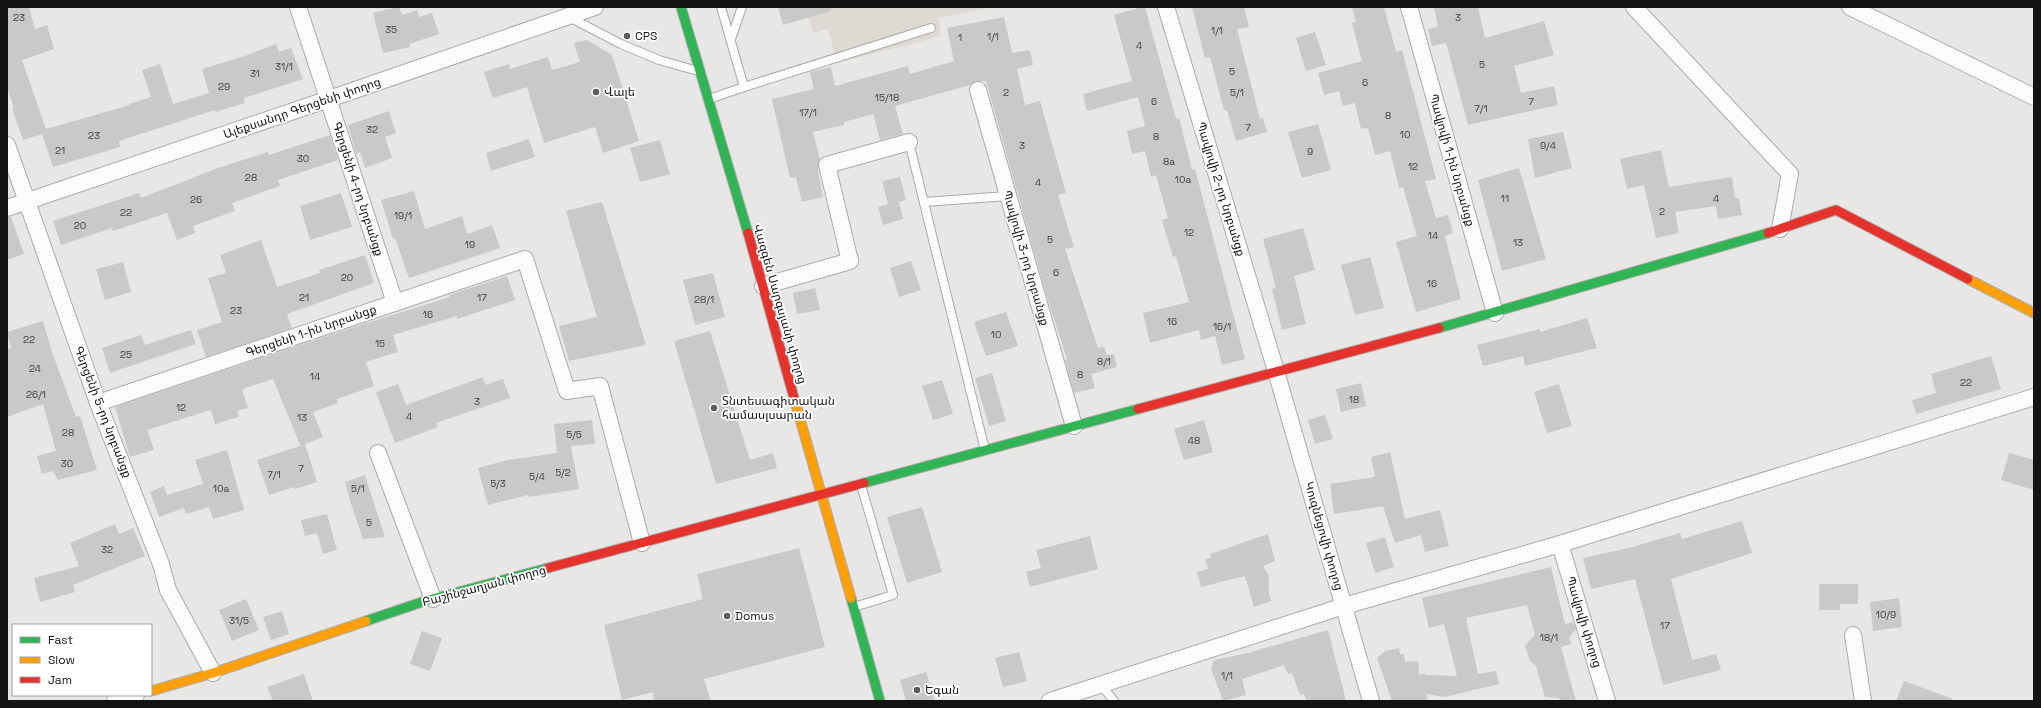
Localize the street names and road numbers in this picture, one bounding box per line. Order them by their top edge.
street label: Ալեքսանդր Գերցենի փողոց [221,73,383,143]
street label: Պավլովի 1-ին նրբանցք [1425,92,1479,228]
street label: Գերցենի 4-րդ նրբանցք [329,120,387,258]
street label: Պավլովի 2-րդ նրբանցք [1193,120,1249,258]
street label: Պավլովի 3-րդ նրբանցք [999,189,1053,327]
street label: Վազգեն Սարգսյանի փողոց [749,222,811,386]
street label: Գերցենի 1-ին նրբանցք [244,301,378,361]
street label: Գերցենի 5-րդ նրբանցք [70,344,136,480]
street label: Կուզնեցովի փողոց [1301,480,1347,592]
street label: Բաշինջաղյան փողոց [420,562,548,610]
street label: Պավլովի փողոց [1562,574,1606,670]

